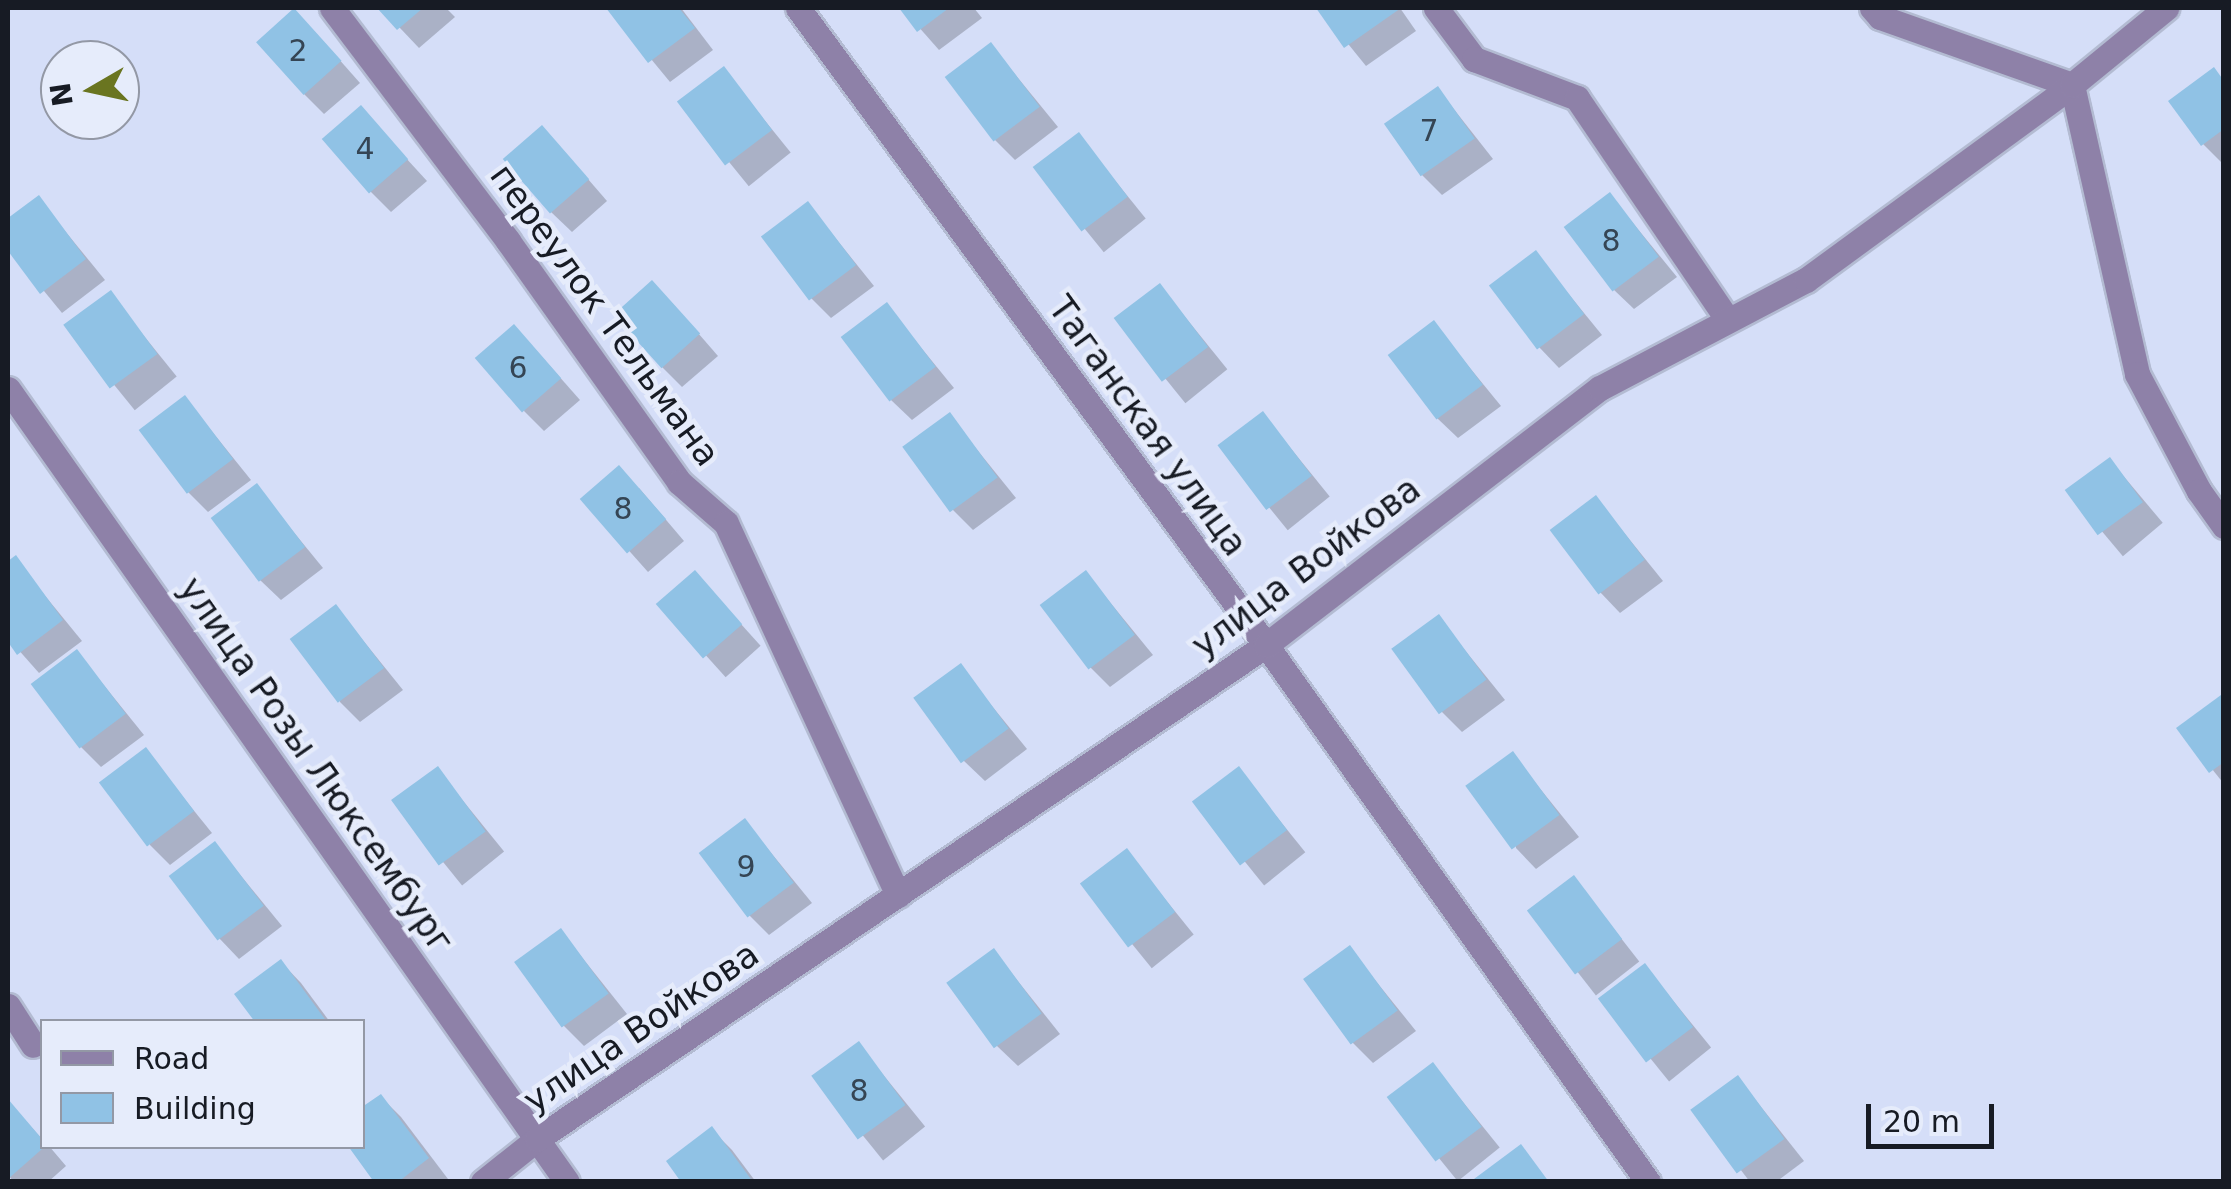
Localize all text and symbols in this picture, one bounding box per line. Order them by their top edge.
house number: 2 [288,33,308,69]
north arrow [40,40,140,140]
text: N [44,80,80,109]
house number: 7 [1419,113,1439,149]
house number: 4 [355,131,375,167]
street label: переулок Тельмана [481,156,729,474]
house number: 8 [1601,223,1621,259]
street label: Таганская улица [1040,288,1256,564]
house number: 6 [508,350,528,386]
street label: улица Войкова [1184,467,1428,667]
house number: 8 [613,491,633,527]
street label: улица Розы Люксембург [170,569,462,961]
house number: 9 [736,849,756,885]
street label: улица Войкова [515,933,767,1121]
legend [40,1019,365,1149]
text: Road [134,1041,209,1076]
house number: 8 [849,1073,869,1109]
scale bar [1871,1084,1998,1146]
text: Building [134,1091,256,1126]
text: 20 m [1883,1104,1960,1139]

